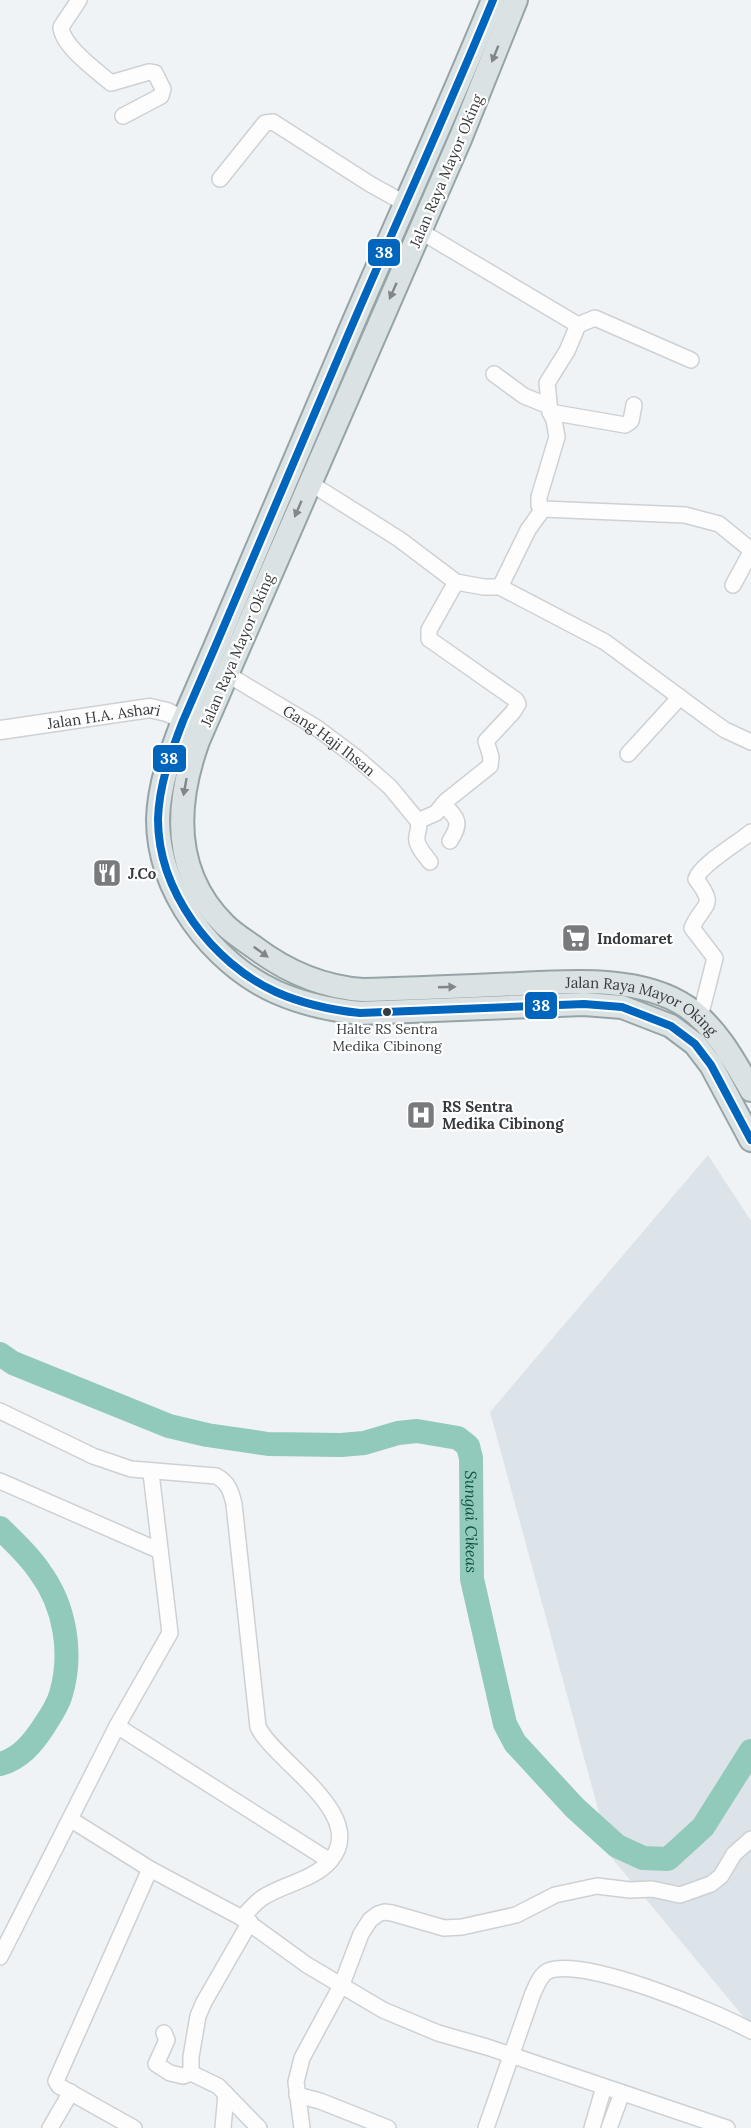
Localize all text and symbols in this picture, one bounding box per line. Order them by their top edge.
one-way arrow [490,46,500,64]
street label: Jalan Raya Mayor Oking [405,91,487,251]
line badge: 38 [367,238,401,267]
text: 38 [375,242,393,262]
one-way arrow [388,283,398,301]
one-way arrow [294,500,303,517]
street label: Jalan Raya Mayor Oking [196,570,278,730]
street label: Jalan H.A. Ashari [45,699,163,733]
street label: Gang Haji Ihsan [280,700,380,780]
line badge: 38 [152,744,187,773]
text: 38 [160,748,178,768]
one-way arrow [180,777,189,796]
restaurant icon: J.Co [91,857,123,889]
place label: J.Co [128,864,157,883]
supermarket icon: Indomaret [560,922,592,954]
place label: Indomaret [597,929,673,948]
one-way arrow [252,946,268,958]
street label: Jalan Raya Mayor Oking [564,972,723,1040]
one-way arrow [438,983,457,992]
line badge: 38 [524,991,558,1020]
text: 38 [532,995,550,1015]
marker: Halte RS Sentra Medika Cibinong [381,1006,393,1018]
place label: Halte RS Sentra Medika Cibinong [332,1020,442,1055]
place label: RS Sentra Medika Cibinong [442,1097,564,1133]
hospital icon: RS Sentra Medika Cibinong [405,1099,437,1131]
water label: Sungai Cikeas [461,1470,482,1573]

